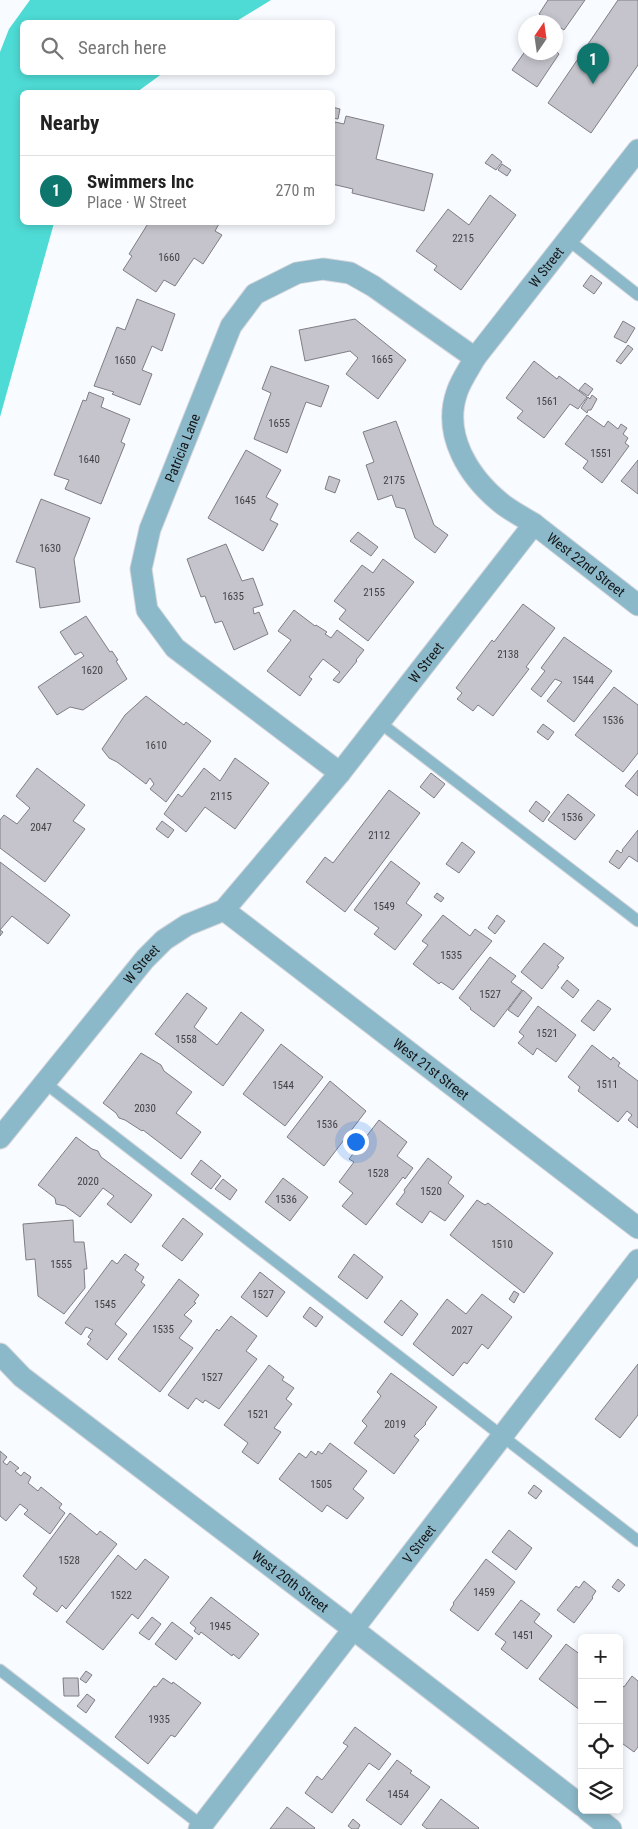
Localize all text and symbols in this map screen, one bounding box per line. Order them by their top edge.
north arrow [518,15,563,60]
search box [20,20,335,75]
icon: search [38,34,66,62]
text: Search here [78,36,166,59]
pin: 1 [577,43,609,84]
text: Nearby [40,111,99,135]
text: Swimmers Inc [87,170,194,193]
text: 1 [52,181,60,200]
text: 270 m [276,181,315,200]
text: Place · W Street [87,193,187,212]
house number: 2215 [452,232,474,245]
street label: W Street [525,244,567,291]
house number: 1660 [158,251,180,264]
house number: 1665 [371,353,393,366]
house number: 1650 [114,354,136,367]
house number: 1561 [536,395,558,408]
street label: Patricia Lane [162,411,203,484]
house number: 1655 [268,417,290,430]
house number: 1551 [590,447,612,460]
house number: 1640 [78,453,100,466]
house number: 2175 [383,474,405,487]
house number: 1645 [234,494,256,507]
street label: West 22nd Street [544,529,628,600]
house number: 1630 [39,542,61,555]
house number: 2155 [363,586,385,599]
house number: 1635 [222,590,244,603]
street label: W Street [405,639,447,686]
house number: 2138 [497,648,519,661]
house number: 1620 [81,664,103,677]
house number: 1544 [572,674,594,687]
house number: 1536 [602,714,624,727]
house number: 1610 [145,739,167,752]
house number: 2115 [210,790,232,803]
house number: 1536 [561,811,583,824]
house number: 2047 [30,821,52,834]
house number: 2112 [368,829,390,842]
house number: 1549 [373,900,395,913]
street label: W Street [120,941,163,987]
house number: 1535 [440,949,462,962]
house number: 1527 [479,988,501,1001]
house number: 1521 [536,1027,558,1040]
house number: 1558 [175,1033,197,1046]
street label: West 21st Street [390,1035,472,1103]
house number: 1511 [596,1078,618,1091]
house number: 1544 [272,1079,294,1092]
house number: 2030 [134,1102,156,1115]
house number: 1536 [316,1118,338,1131]
your location [343,1129,369,1155]
house number: 1528 [367,1167,389,1180]
house number: 2020 [77,1175,99,1188]
house number: 1520 [420,1185,442,1198]
house number: 1536 [275,1193,297,1206]
house number: 1510 [491,1238,513,1251]
house number: 1555 [50,1258,72,1271]
house number: 1527 [252,1288,274,1301]
house number: 1545 [94,1298,116,1311]
house number: 1535 [152,1323,174,1336]
house number: 2027 [451,1324,473,1337]
house number: 1527 [201,1371,223,1384]
house number: 1521 [247,1408,269,1421]
house number: 2019 [384,1418,406,1431]
house number: 1505 [310,1478,332,1491]
street label: V Street [399,1522,439,1566]
street label: West 20th Street [249,1547,332,1615]
house number: 1528 [58,1554,80,1567]
house number: 1459 [473,1586,495,1599]
house number: 1522 [110,1589,132,1602]
house number: 1945 [209,1620,231,1633]
house number: 1451 [512,1629,534,1642]
map controls [578,1634,623,1814]
button: + [578,1634,623,1679]
button: − [578,1679,623,1724]
house number: 1935 [148,1713,170,1726]
button: locate [578,1724,623,1769]
button: layers [578,1769,623,1814]
house number: 1454 [387,1788,409,1801]

